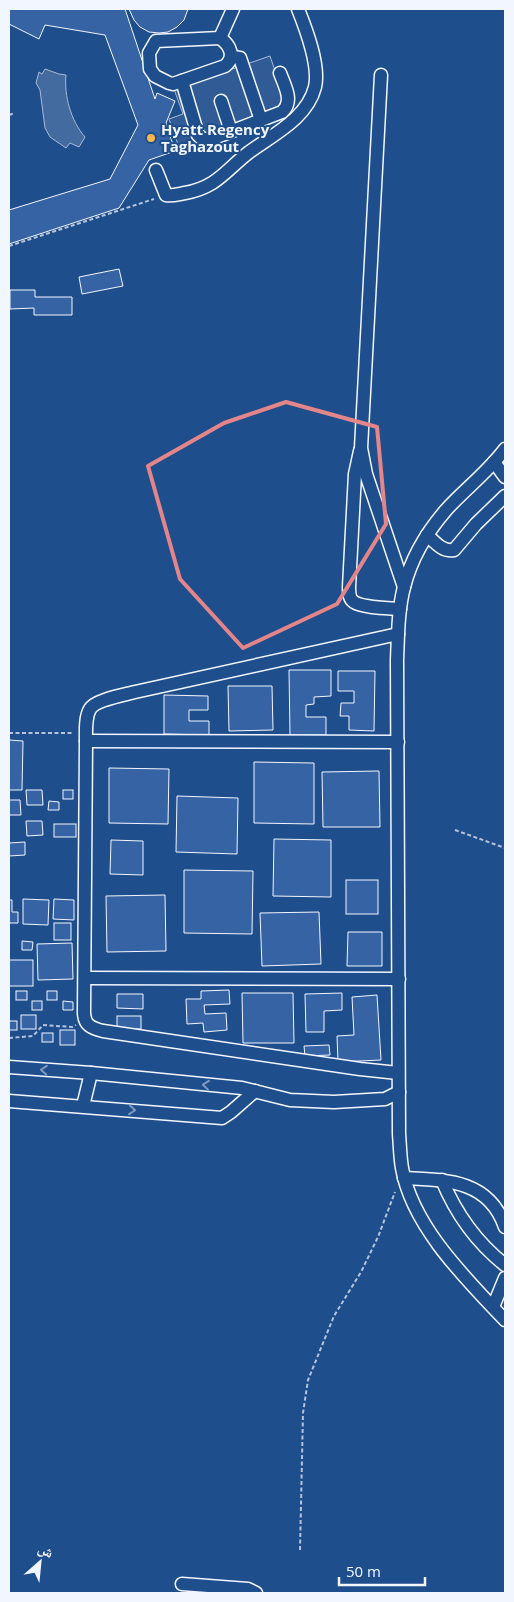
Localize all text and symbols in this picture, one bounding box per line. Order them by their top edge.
place label: Hyatt Regency Taghazout [161,119,270,156]
marker: Hyatt Regency Taghazout [145,132,157,144]
one-way arrow [40,1064,48,1075]
one-way arrow [202,1079,210,1090]
one-way arrow [128,1105,136,1116]
north arrow [15,1537,65,1587]
text: ش [35,1538,57,1562]
scale bar [339,1554,425,1586]
text: 50 m [346,1561,381,1581]

